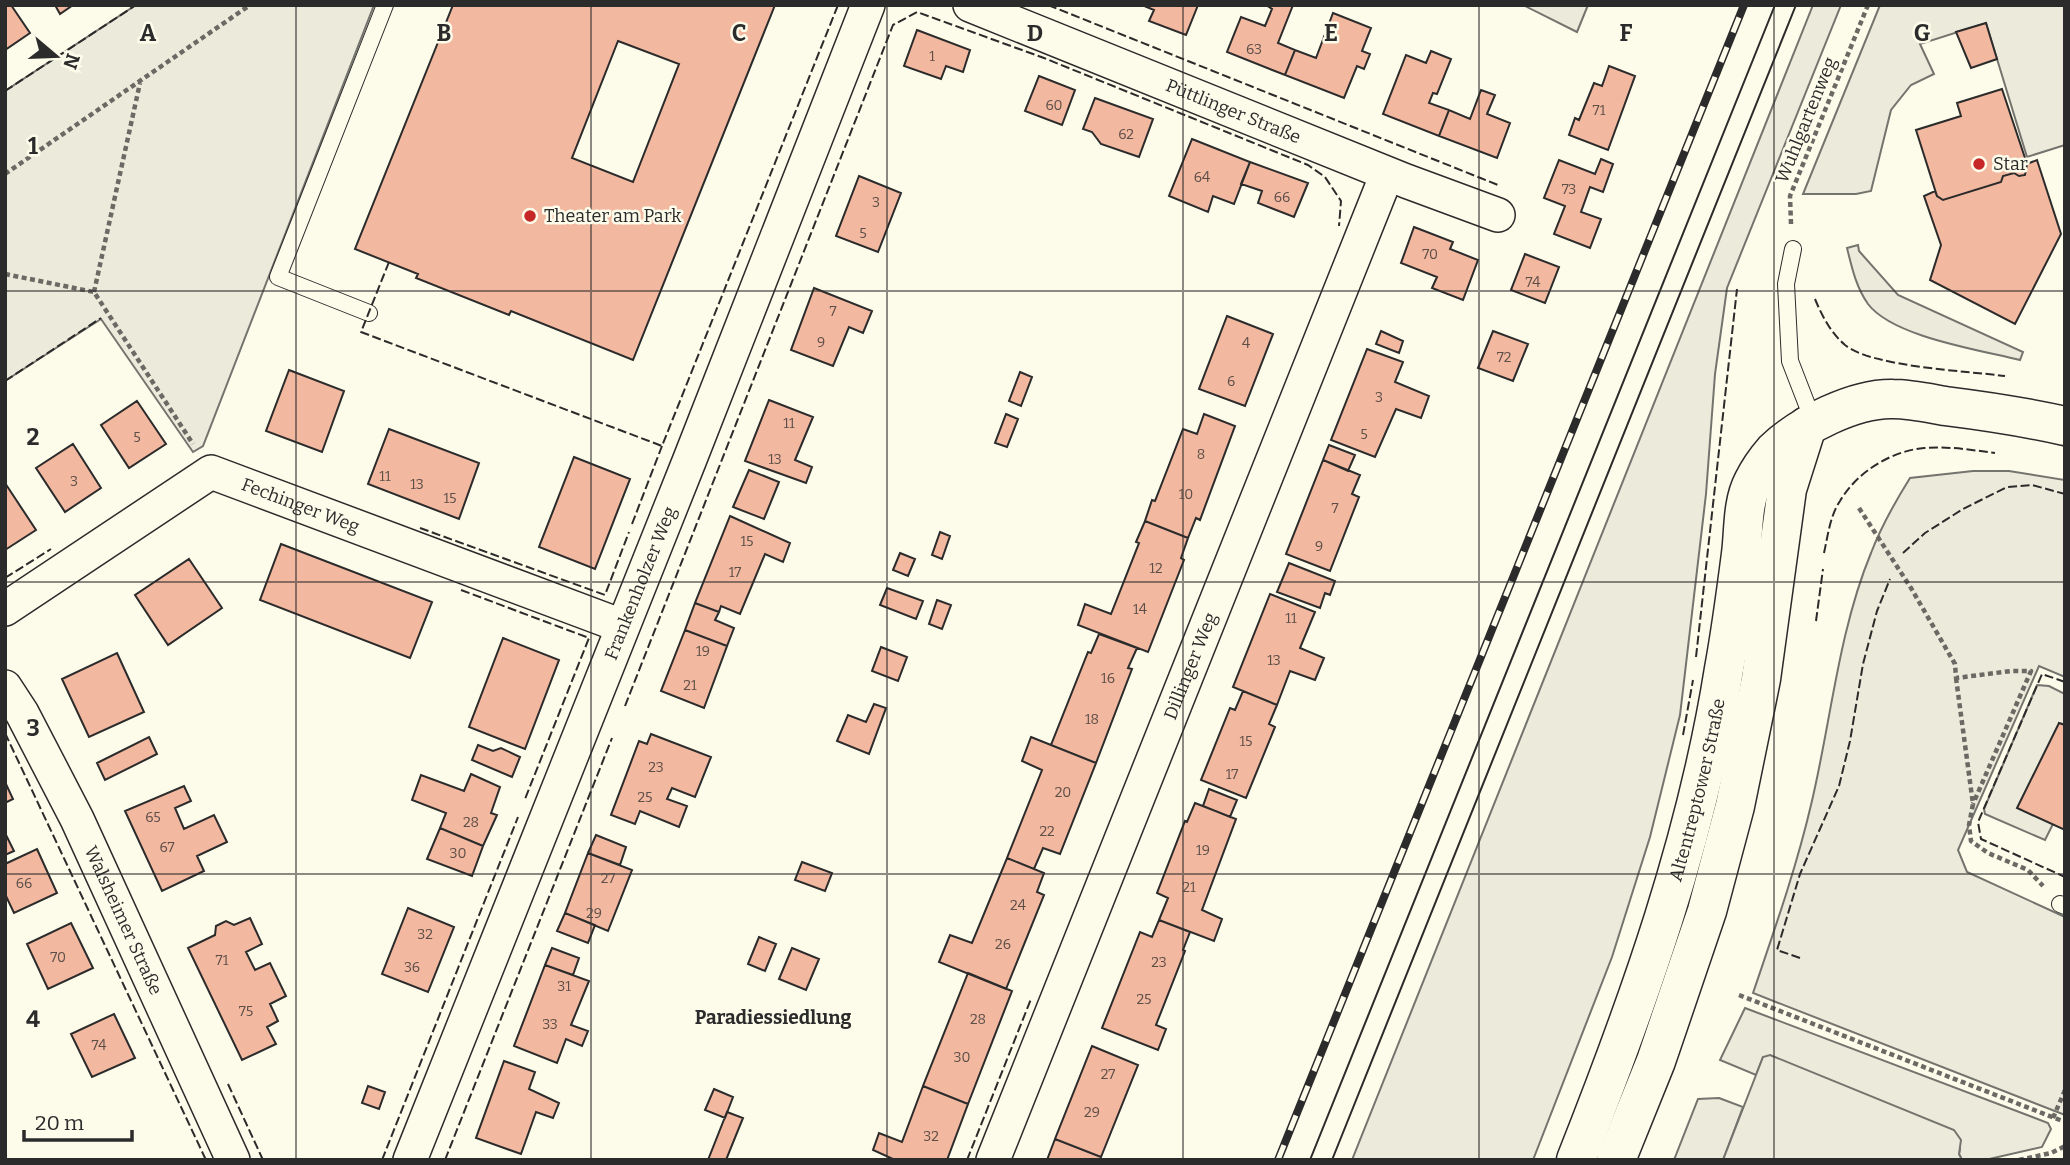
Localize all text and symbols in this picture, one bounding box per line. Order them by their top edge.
text: A [140,19,157,47]
text: B [437,19,451,47]
text: C [732,19,746,47]
text: D [1027,19,1043,47]
text: E [1324,19,1338,47]
text: F [1620,19,1633,47]
text: G [1914,19,1931,47]
north arrow [21,21,91,91]
house number: 63 [1246,41,1262,58]
house number: 1 [929,48,935,65]
text: N [58,51,85,72]
street label: Wuhlgartenweg [1771,54,1841,186]
street label: Püttlinger Straße [1163,74,1304,148]
house number: 60 [1045,97,1063,114]
house number: 71 [1593,102,1606,119]
house number: 62 [1118,126,1134,143]
text: 1 [28,132,38,160]
place label: Star [1993,153,2028,175]
marker: Star [1971,156,1987,172]
house number: 64 [1194,169,1210,186]
house number: 73 [1562,181,1576,198]
house number: 66 [1274,189,1290,206]
house number: 3 [872,194,880,211]
place label: Theater am Park [544,205,682,227]
marker: Theater am Park [522,208,538,224]
house number: 5 [859,225,867,242]
house number: 70 [1422,246,1438,263]
house number: 74 [1525,274,1541,291]
house number: 7 [829,303,837,320]
house number: 9 [817,334,825,351]
house number: 4 [1242,335,1250,352]
house number: 72 [1497,349,1511,366]
house number: 6 [1227,373,1235,390]
house number: 3 [1375,389,1383,406]
house number: 11 [783,415,795,432]
text: 2 [27,423,40,451]
house number: 5 [1360,426,1368,443]
house number: 5 [133,429,141,446]
house number: 8 [1197,446,1205,463]
house number: 13 [768,451,782,468]
house number: 11 [379,468,391,485]
house number: 3 [70,473,78,490]
street label: Fechinger Weg [238,473,363,538]
house number: 13 [410,476,424,493]
house number: 10 [1179,486,1193,503]
house number: 15 [443,490,457,507]
house number: 7 [1331,500,1339,517]
street label: Frankenholzer Weg [600,503,681,663]
house number: 15 [740,533,754,550]
house number: 9 [1315,538,1323,555]
house number: 12 [1149,560,1163,577]
house number: 17 [729,564,741,581]
house number: 14 [1133,601,1147,618]
street label: Dillinger Weg [1159,609,1222,723]
house number: 11 [1285,610,1297,627]
house number: 19 [696,643,710,660]
house number: 13 [1267,652,1281,669]
house number: 16 [1101,670,1115,687]
house number: 21 [683,677,697,694]
street label: Altentreptower Straße [1664,697,1730,884]
house number: 18 [1085,711,1099,728]
text: 3 [26,714,40,742]
house number: 15 [1239,733,1253,750]
house number: 23 [648,759,664,776]
house number: 17 [1226,766,1238,783]
house number: 20 [1055,784,1071,801]
house number: 25 [637,789,653,806]
house number: 65 [145,809,161,826]
house number: 28 [463,814,479,831]
house number: 22 [1039,823,1055,840]
house number: 67 [159,839,175,856]
street label: Walsheimer Straße [80,842,167,998]
house number: 19 [1196,842,1210,859]
house number: 30 [450,845,466,862]
house number: 27 [601,870,615,887]
house number: 66 [16,875,32,892]
house number: 21 [1182,879,1196,896]
house number: 24 [1010,897,1026,914]
house number: 29 [586,905,602,922]
house number: 32 [417,926,433,943]
house number: 26 [995,936,1011,953]
house number: 70 [50,949,66,966]
house number: 71 [216,952,229,969]
house number: 23 [1151,954,1167,971]
house number: 36 [404,959,420,976]
house number: 31 [557,978,571,995]
house number: 25 [1136,991,1152,1008]
house number: 75 [239,1003,253,1020]
text: 4 [26,1005,40,1033]
district label: Paradiessiedlung [695,1006,851,1029]
house number: 28 [970,1011,986,1028]
house number: 33 [542,1016,558,1033]
house number: 74 [91,1037,107,1054]
house number: 30 [954,1049,970,1066]
house number: 27 [1101,1066,1115,1083]
scale bar [24,1098,133,1142]
house number: 29 [1084,1104,1100,1121]
text: 20 m [35,1110,84,1136]
house number: 32 [923,1128,939,1145]

